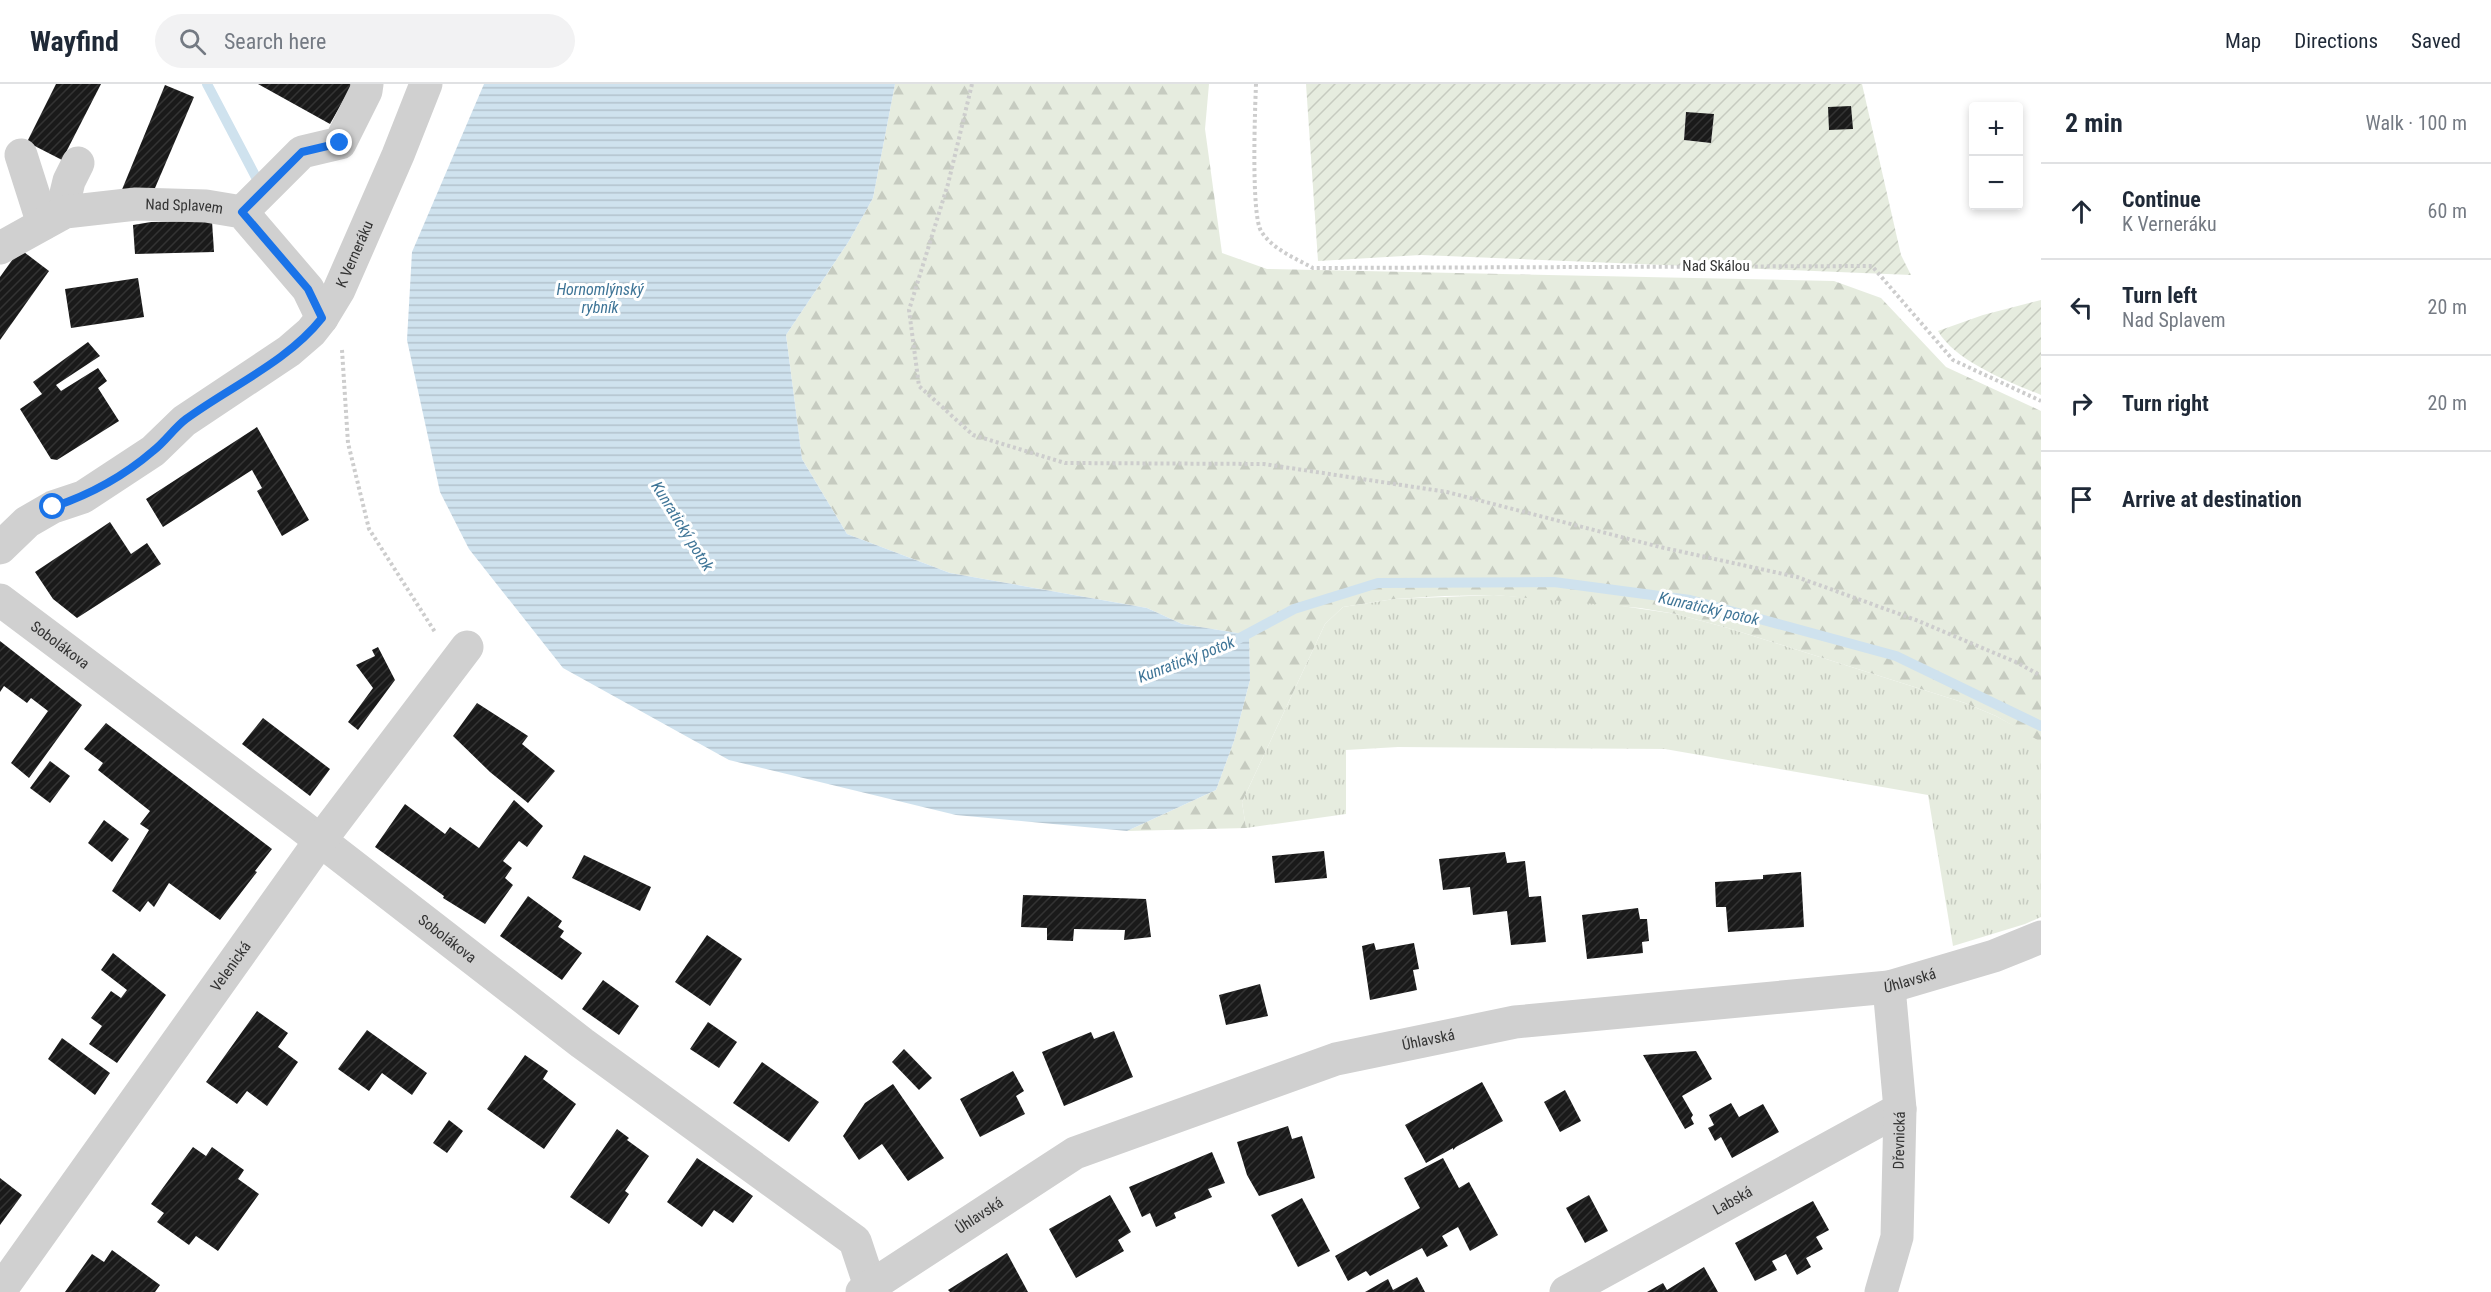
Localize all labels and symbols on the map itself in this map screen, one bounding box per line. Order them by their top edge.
route end [326,129,352,155]
street label: Nad Splavem [145,195,224,218]
street label: K Verneráku [332,218,377,290]
street label: Nad Skálou [1682,257,1750,275]
water label: Hornomlýnský rybník [556,280,645,317]
water label: Kunratický potok [647,478,718,576]
route start [39,493,65,519]
water label: Kunratický potok [1657,588,1762,629]
street label: Sobolákova [27,617,93,673]
water label: Kunratický potok [1135,632,1238,687]
street label: Sobolákova [415,911,480,967]
street label: Velenická [207,938,255,995]
street label: Úhlavská [1883,965,1938,996]
street label: Úhlavská [1400,1026,1456,1054]
street label: Dřevnická [1890,1111,1909,1169]
street label: Labská [1710,1183,1756,1219]
street label: Úhlavská [952,1193,1007,1238]

